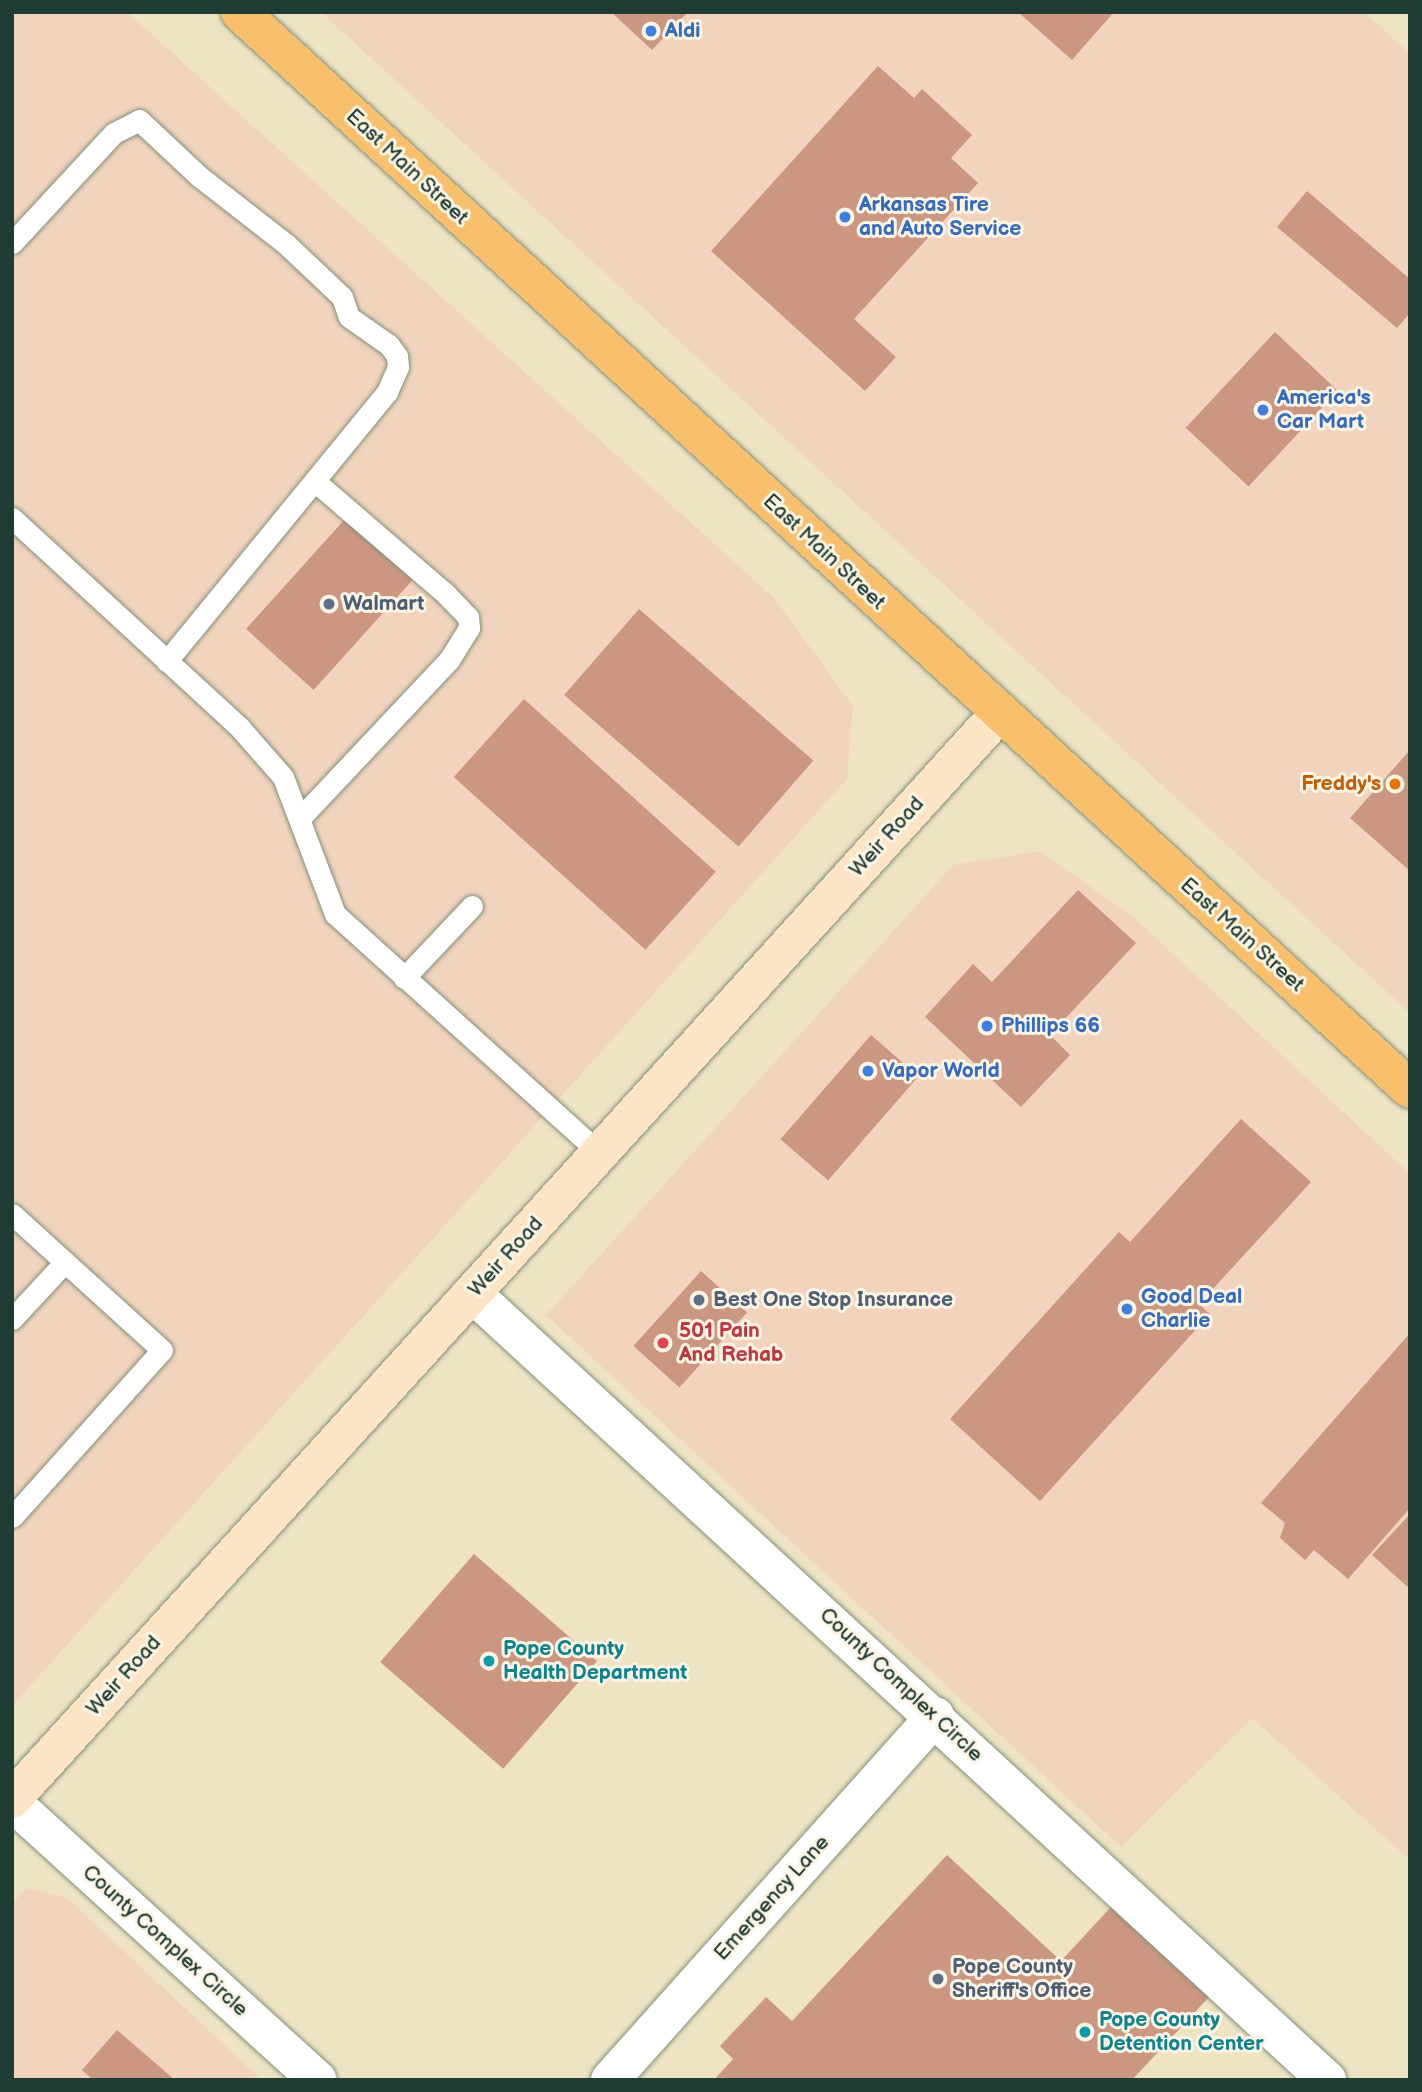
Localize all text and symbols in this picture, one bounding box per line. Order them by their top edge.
place label: Aldi [665,18,701,44]
marker: Aldi [643,23,659,39]
street label: East Main Street [341,104,473,230]
place label: Arkansas Tire and Auto Service [859,192,1021,242]
marker: Arkansas Tire and Auto Service [837,209,853,225]
place label: America's Car Mart [1277,385,1371,435]
marker: America's Car Mart [1255,402,1271,418]
street label: East Main Street [758,489,890,615]
place label: Walmart [343,591,424,617]
marker: Walmart [321,596,337,612]
place label: Freddy's [1301,771,1381,797]
marker: Freddy's [1387,776,1403,792]
street label: Weir Road [844,792,930,882]
street label: East Main Street [1175,873,1309,997]
place label: Phillips 66 [1001,1013,1100,1039]
marker: Phillips 66 [979,1018,995,1034]
place label: Vapor World [882,1058,1000,1084]
marker: Vapor World [860,1063,876,1079]
street label: Weir Road [463,1212,549,1302]
place label: Good Deal Charlie [1141,1284,1242,1334]
place label: Best One Stop Insurance [713,1287,953,1313]
marker: Best One Stop Insurance [691,1292,707,1308]
marker: Good Deal Charlie [1119,1301,1135,1317]
place label: 501 Pain And Rehab [679,1318,783,1368]
marker: 501 Pain And Rehab [653,1333,673,1353]
street label: County Complex Circle [814,1602,988,1768]
street label: Weir Road [81,1631,167,1721]
place label: Pope County Health Department [503,1636,687,1686]
marker: Pope County Health Department [481,1653,497,1669]
street label: Emergency Lane [709,1830,835,1966]
street label: County Complex Circle [76,1860,254,2022]
place label: Pope County Sheriff's Office [952,1954,1091,2004]
marker: Pope County Sheriff's Office [930,1971,946,1987]
place label: Pope County Detention Center [1099,2007,1264,2057]
marker: Pope County Detention Center [1077,2024,1093,2040]

